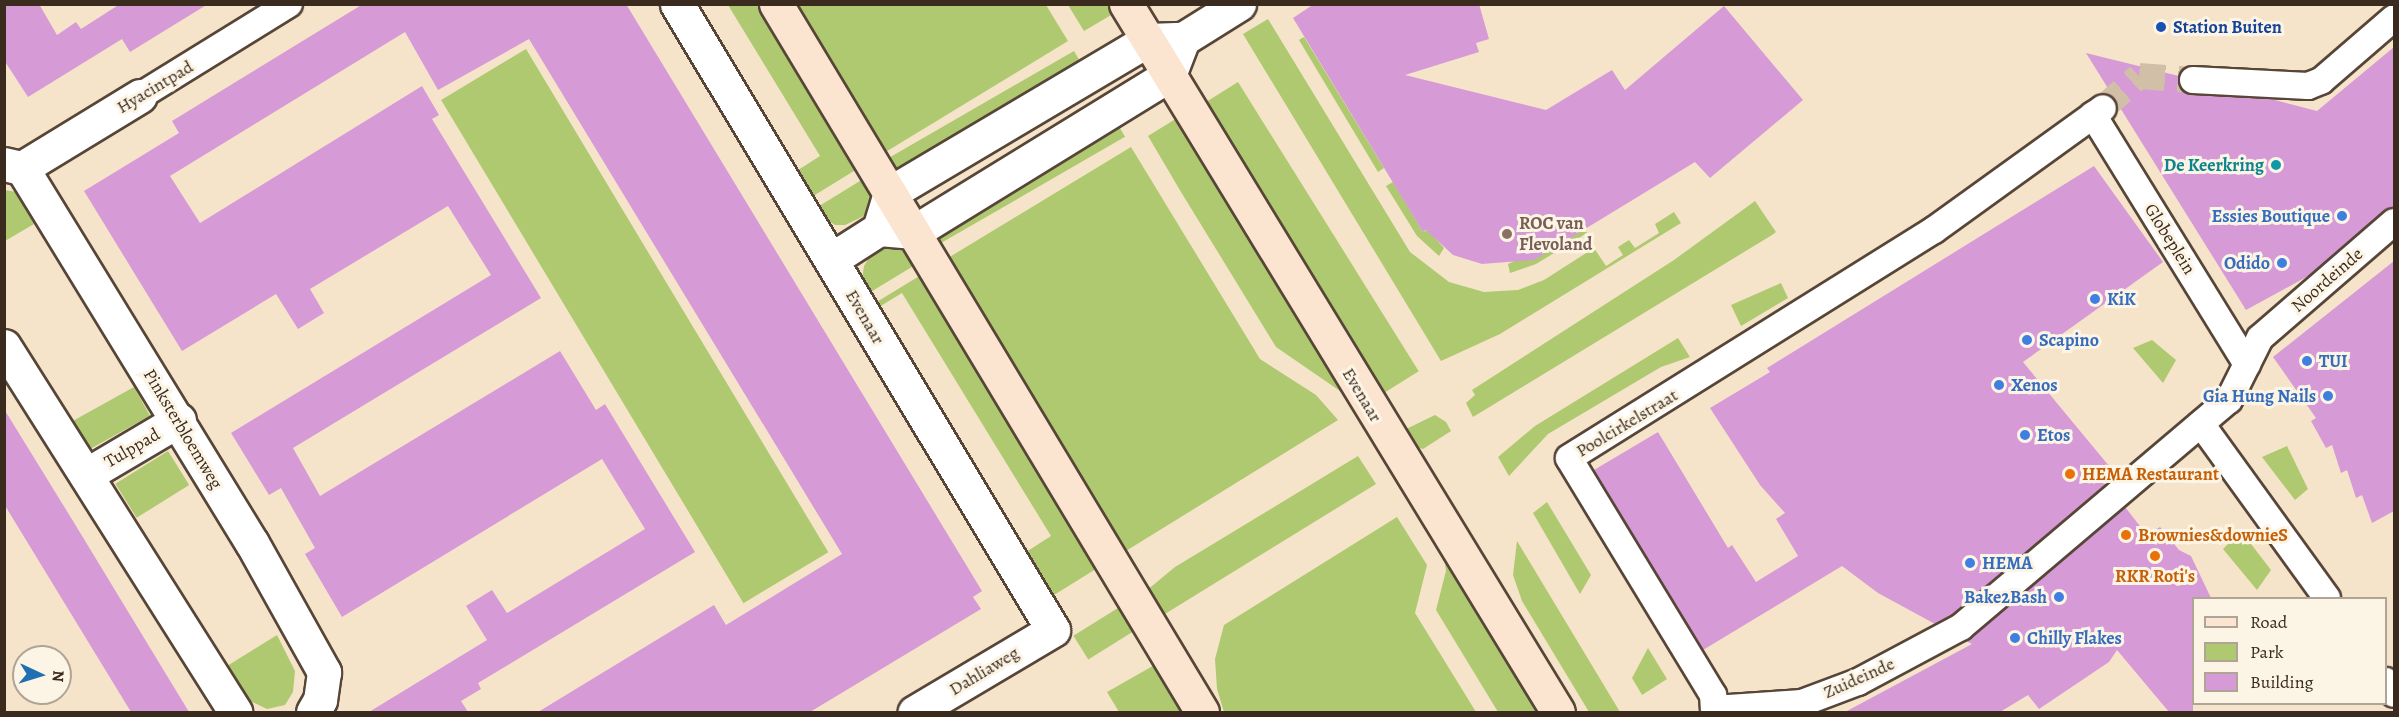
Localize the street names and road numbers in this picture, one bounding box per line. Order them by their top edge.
street label: Hyacintpad [113,56,197,118]
street label: Globeplein [2140,200,2200,278]
street label: Noordeinde [2287,243,2367,317]
street label: Evenaar [841,286,889,348]
street label: Evenaar [1337,364,1387,426]
street label: Pinksterbloemweg [139,365,227,493]
street label: Poolcirkelstraat [1572,384,1682,462]
street label: Tulppad [100,424,164,472]
street label: Dahliaweg [945,642,1023,700]
street label: Zuideinde [1820,653,1898,703]

